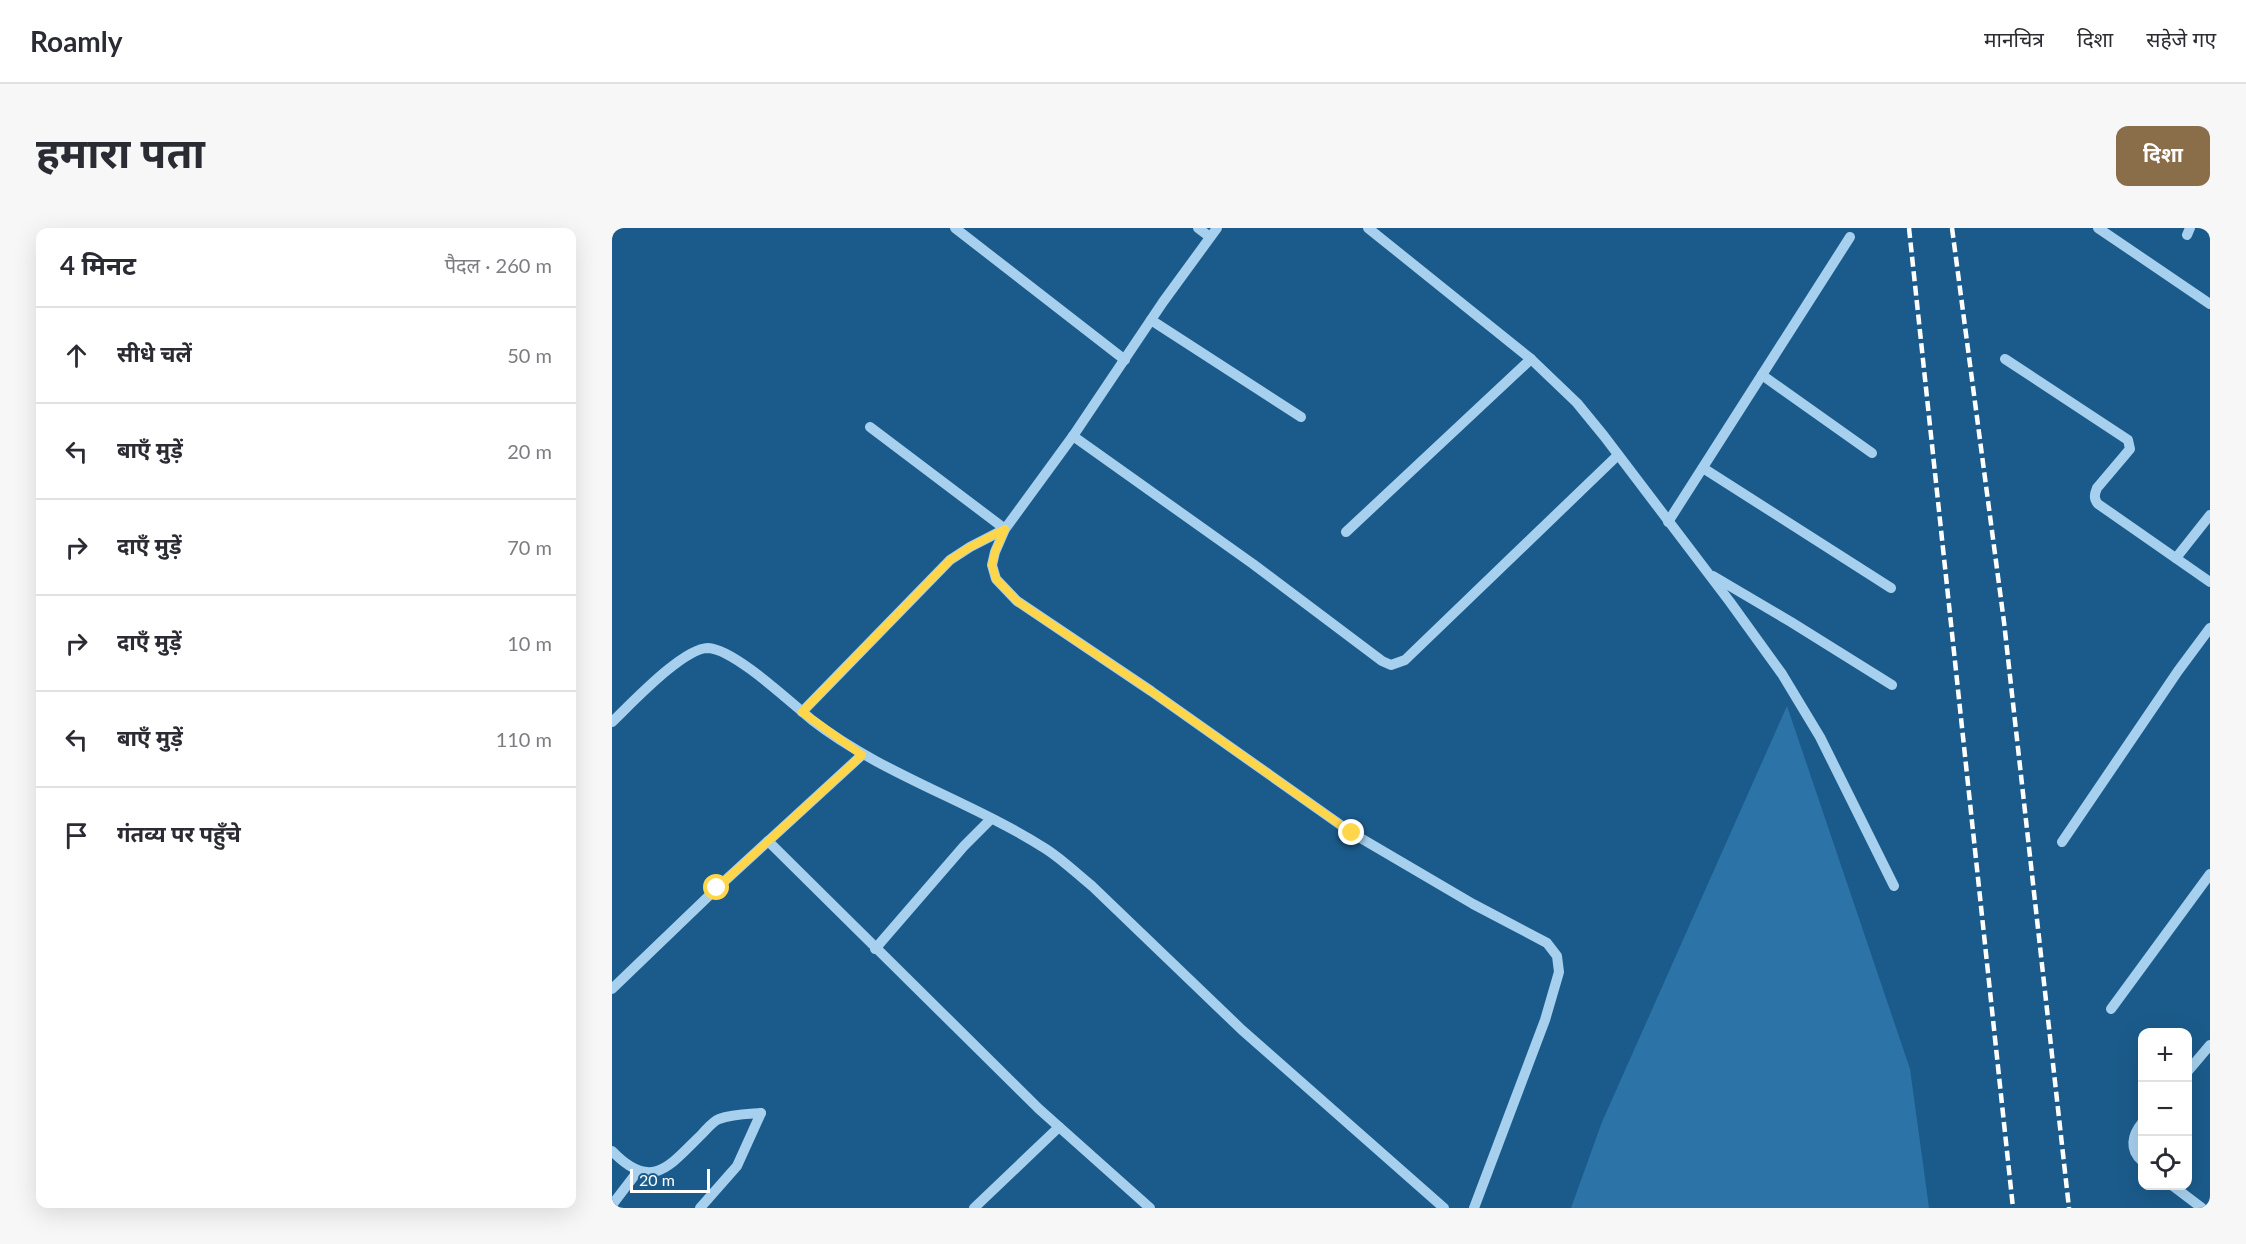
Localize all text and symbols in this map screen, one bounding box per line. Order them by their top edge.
text: Roamly [30,24,123,58]
text: मानचित्र [1984,26,2044,51]
text: दिशा [2077,26,2113,51]
text: सहेजे गए [2146,26,2216,51]
button: दिशा [2116,126,2210,186]
text: हमारा पता [36,127,205,177]
text: 4 मिनट [60,249,136,281]
text: पैदल · 260 m [445,253,552,277]
icon: ahead [60,339,93,372]
text: सीधे चलें [117,340,192,367]
text: 50 m [507,343,552,367]
icon: left [60,435,93,468]
text: बाएँ मुड़ें [117,436,183,463]
text: 20 m [507,439,552,463]
icon: right [60,531,93,564]
text: दाएँ मुड़ें [117,532,181,559]
text: 70 m [507,535,552,559]
icon: right [60,627,93,660]
text: दाएँ मुड़ें [117,628,181,655]
text: 10 m [507,631,552,655]
icon: left [60,723,93,756]
text: बाएँ मुड़ें [117,724,183,751]
text: 110 m [496,727,552,751]
icon: arrive [60,819,93,852]
route end [1338,819,1364,845]
text: गंतव्य पर पहुँचे [117,820,241,847]
route start [703,874,729,900]
map controls [2138,1028,2192,1190]
button: + [2138,1028,2192,1082]
button: − [2138,1082,2192,1136]
button: locate [2138,1136,2192,1190]
scale bar [630,1166,710,1194]
text: 20 m [639,1170,675,1189]

